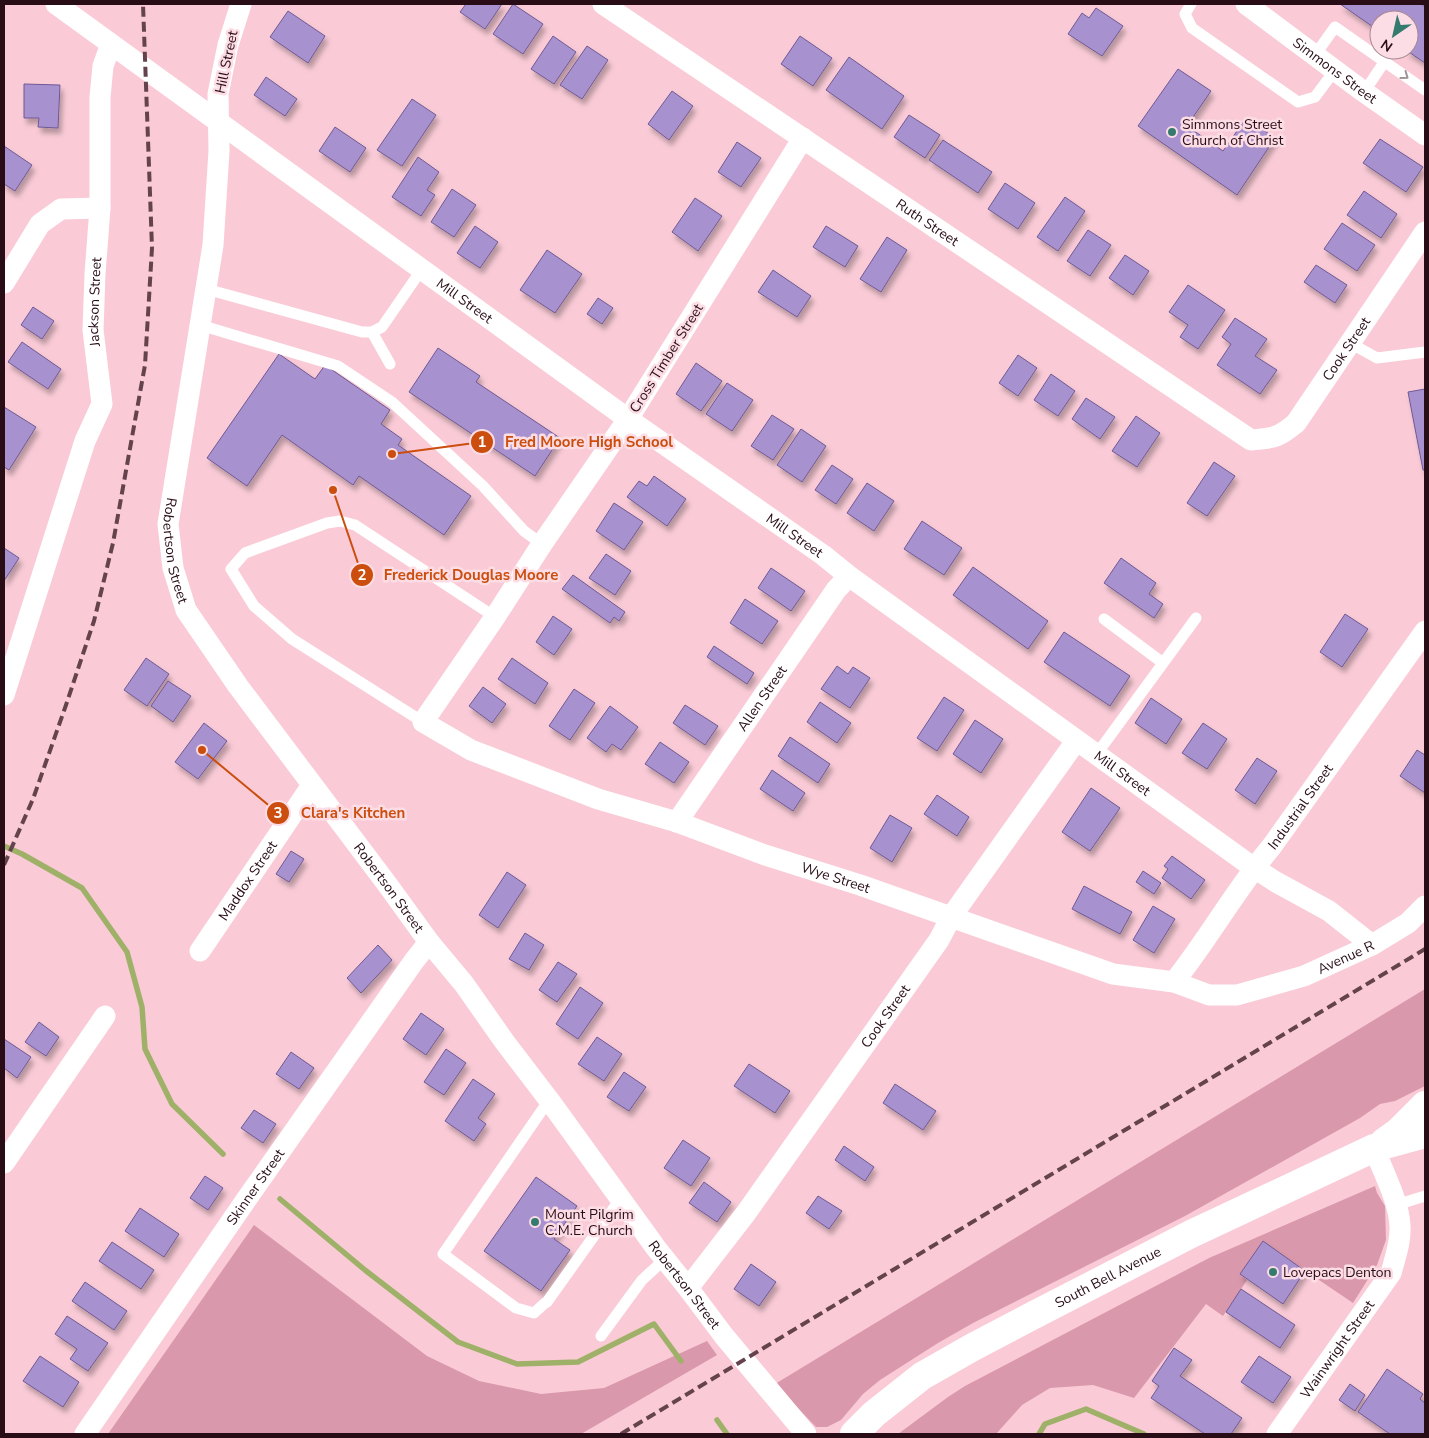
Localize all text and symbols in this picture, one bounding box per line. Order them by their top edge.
north arrow [1369,10,1419,60]
street label: Hill Street [211,29,242,95]
street label: Simmons Street [1289,33,1381,108]
text: N [1377,35,1397,56]
one-way arrow [1399,70,1409,79]
place label: Simmons Street Church of Christ [1182,115,1283,150]
marker: Simmons Street Church of Christ [1166,126,1178,138]
street label: Ruth Street [892,195,962,251]
street label: Jackson Street [84,256,106,349]
street label: Mill Street [432,274,497,328]
street label: Cross Timber Street [625,300,708,416]
street label: Cook Street [1318,313,1375,385]
callout: Fred Moore High School [470,427,683,457]
text: 1 [477,432,487,452]
text: Fred Moore High School [505,432,673,452]
street label: Robertson Street [158,496,192,606]
street label: Mill Street [762,509,827,562]
callout: Frederick Douglas Moore [349,560,569,590]
text: 2 [357,565,367,585]
text: Frederick Douglas Moore [384,565,558,585]
street label: Allen Street [733,662,792,735]
street label: Mill Street [1090,747,1154,800]
street label: Industrial Street [1264,760,1337,854]
callout: Clara's Kitchen [266,798,415,828]
text: 3 [273,803,283,823]
text: Clara's Kitchen [301,803,405,823]
street label: Maddox Street [214,837,282,925]
street label: Robertson Street [349,839,428,937]
street label: Wye Street [799,858,873,898]
street label: Avenue R [1314,936,1377,979]
street label: Cook Street [857,981,915,1052]
street label: Skinner Street [222,1145,289,1229]
place label: Mount Pilgrim C.M.E. Church [545,1205,634,1240]
marker: Mount Pilgrim C.M.E. Church [529,1216,541,1228]
street label: Robertson Street [644,1237,724,1333]
street label: South Bell Avenue [1051,1242,1164,1313]
place label: Lovepacs Denton [1283,1263,1392,1282]
marker: Lovepacs Denton [1267,1266,1279,1278]
street label: Wainwright Street [1296,1296,1379,1402]

